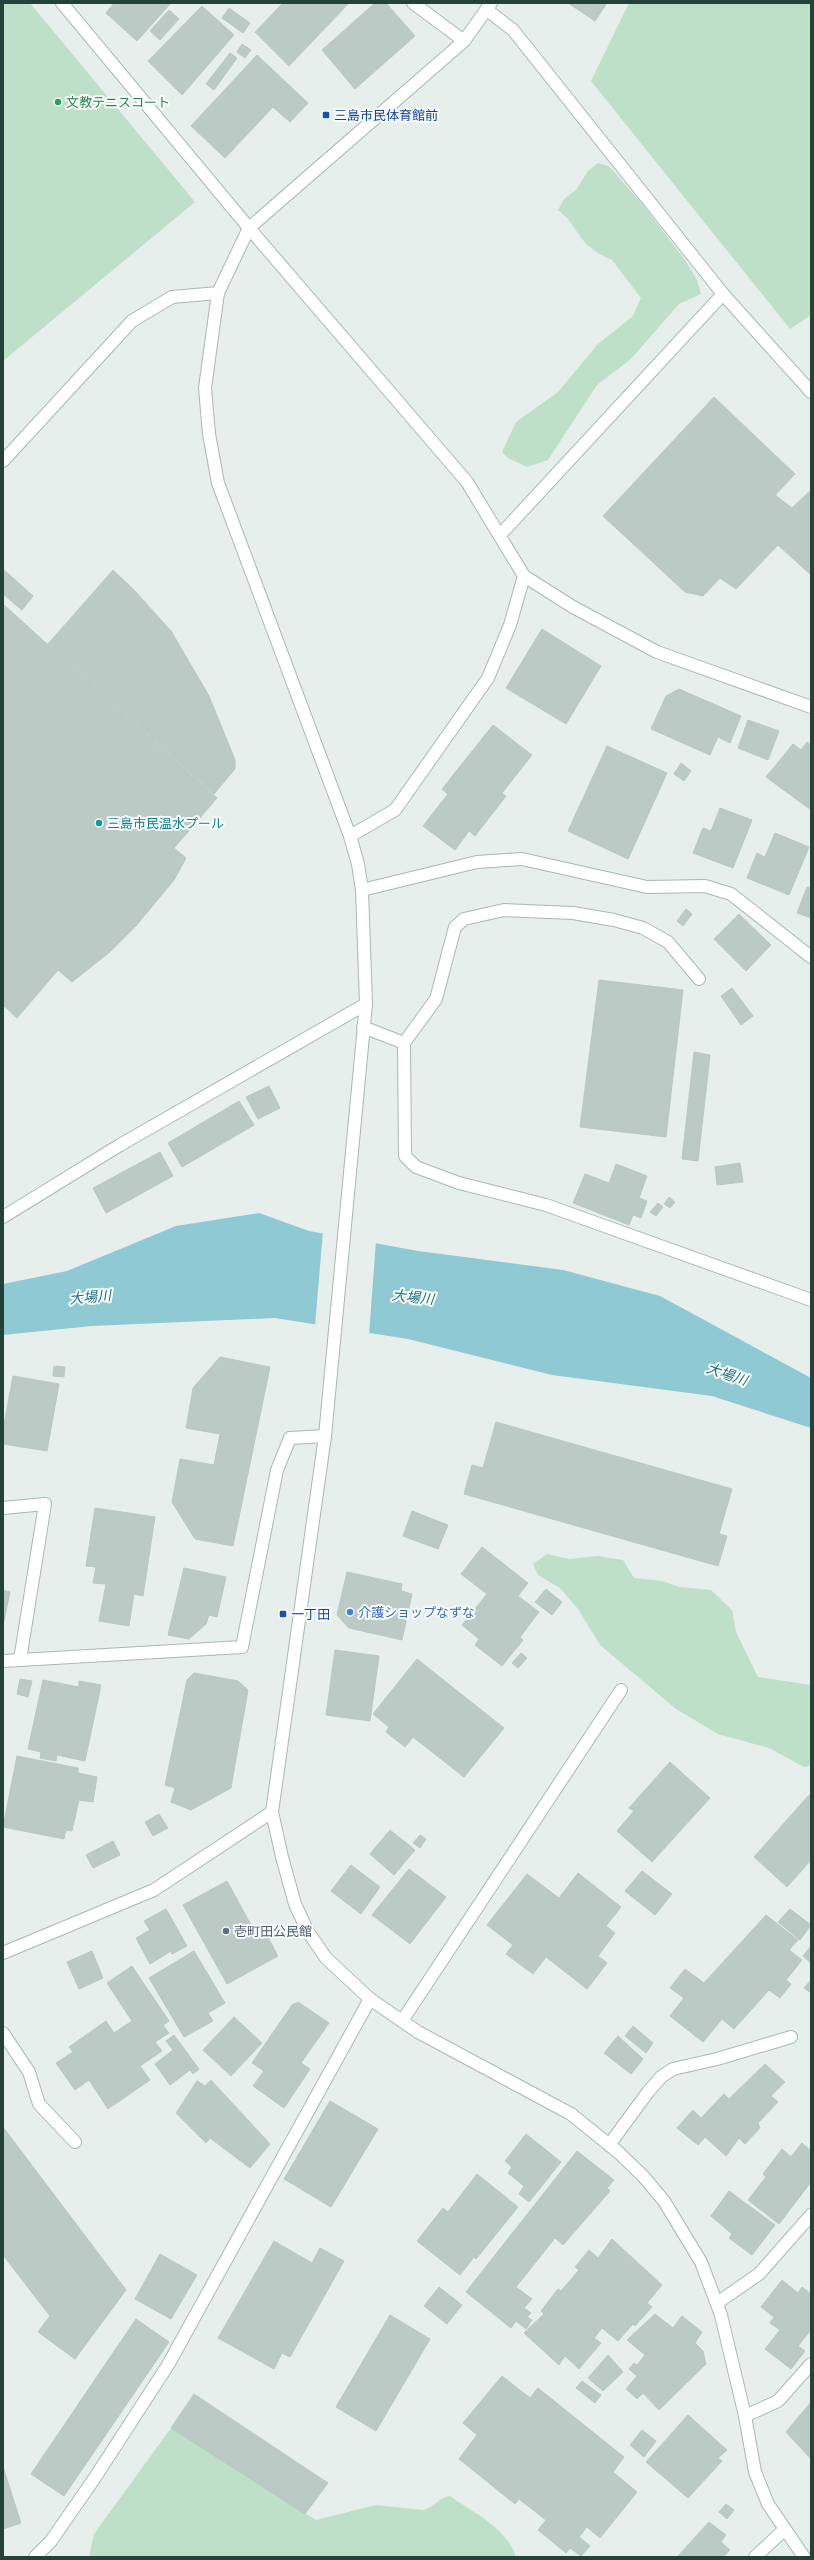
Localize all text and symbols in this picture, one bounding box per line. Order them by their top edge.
place label: 文教テニスコート [66,94,170,111]
marker: 文教テニスコート [53,97,63,107]
place label: 三島市民体育館前 [334,107,438,124]
marker: 三島市民体育館前 [321,110,331,120]
place label: 三島市民温水プール [107,815,224,832]
marker: 三島市民温水プール [94,818,104,828]
water label: 大場川 [68,1286,114,1308]
water label: 大場川 [391,1286,437,1308]
water label: 大場川 [704,1359,752,1390]
place label: 介護ショップなずな [358,1604,475,1621]
place label: 一丁田 [291,1606,330,1623]
marker: 介護ショップなずな [345,1607,355,1617]
marker: 一丁田 [278,1609,288,1619]
place label: 壱町田公民館 [234,1923,312,1940]
marker: 壱町田公民館 [221,1926,231,1936]

